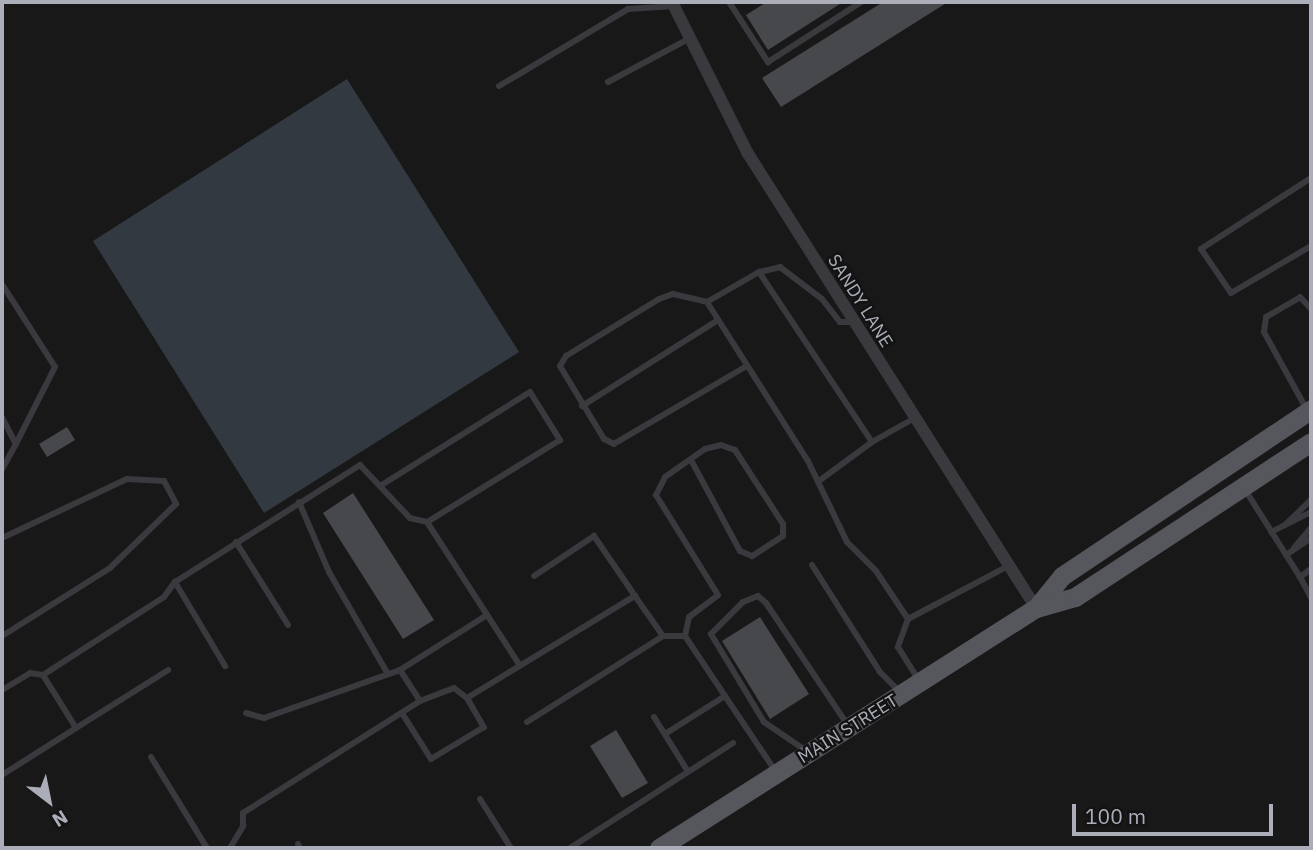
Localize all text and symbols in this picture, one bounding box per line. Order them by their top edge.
street label: SANDY LANE [823,251,897,351]
street label: MAIN STREET [794,690,902,768]
north arrow [14,766,84,836]
scale bar [1075,790,1276,834]
text: 100 m [1085,802,1146,830]
text: N [48,805,72,833]

